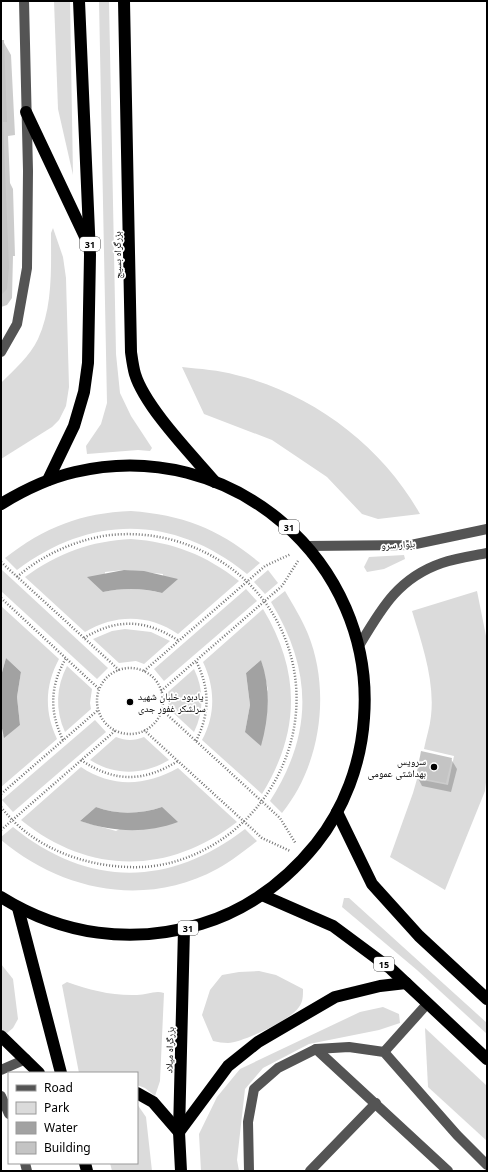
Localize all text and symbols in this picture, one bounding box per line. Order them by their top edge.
street label: بزرگراه بسیج [110,231,124,279]
road number: 31 [80,237,100,251]
road number: 31 [279,520,299,534]
street label: بلوار سرو [381,536,416,552]
place label: یادبود خلبان شهید سرلشکر غفور جدی [138,689,206,715]
marker: یادبود خلبان شهید سرلشکر غفور جدی [125,697,135,707]
place label: سرویس بهداشتی عمومی [367,754,426,780]
marker: سرویس بهداشتی عمومی [429,762,439,772]
road number: 31 [178,921,198,935]
road number: 15 [374,957,394,971]
street label: بزرگراه میلاد [161,1026,177,1073]
legend [8,1072,138,1164]
text: Road [44,1079,73,1096]
text: Park [44,1099,70,1116]
text: Water [44,1119,78,1136]
text: Building [44,1139,91,1156]

